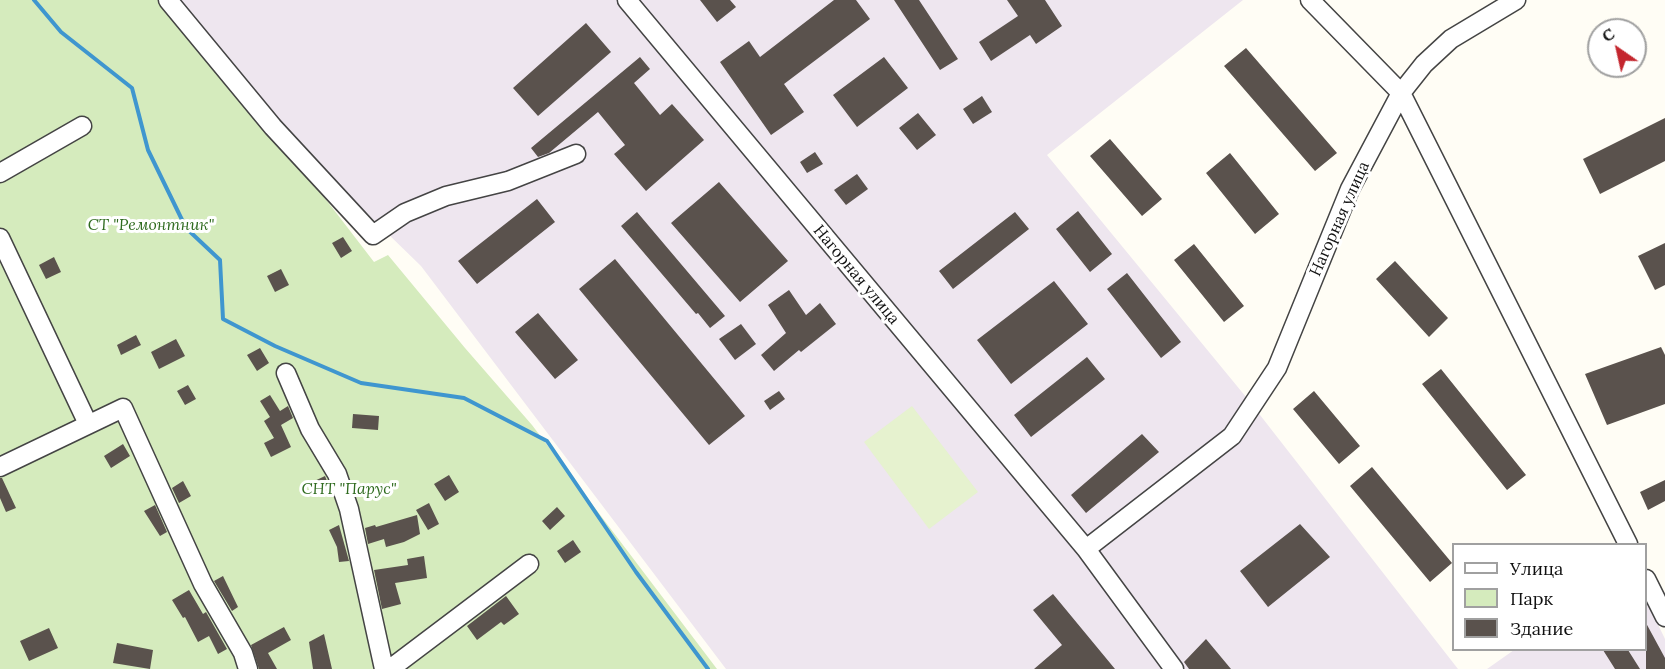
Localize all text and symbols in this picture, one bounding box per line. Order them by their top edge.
north arrow [1587,18,1647,78]
text: С [1598,23,1618,46]
street label: Нагорная улица [1306,159,1374,279]
park label: СТ "Ремонтник" [88,215,214,235]
street label: Нагорная улица [809,221,903,329]
park label: СНТ "Парус" [302,479,396,499]
legend [1452,543,1647,651]
text: Улица [1510,557,1563,580]
text: Парк [1510,587,1553,610]
text: Здание [1510,617,1573,640]

